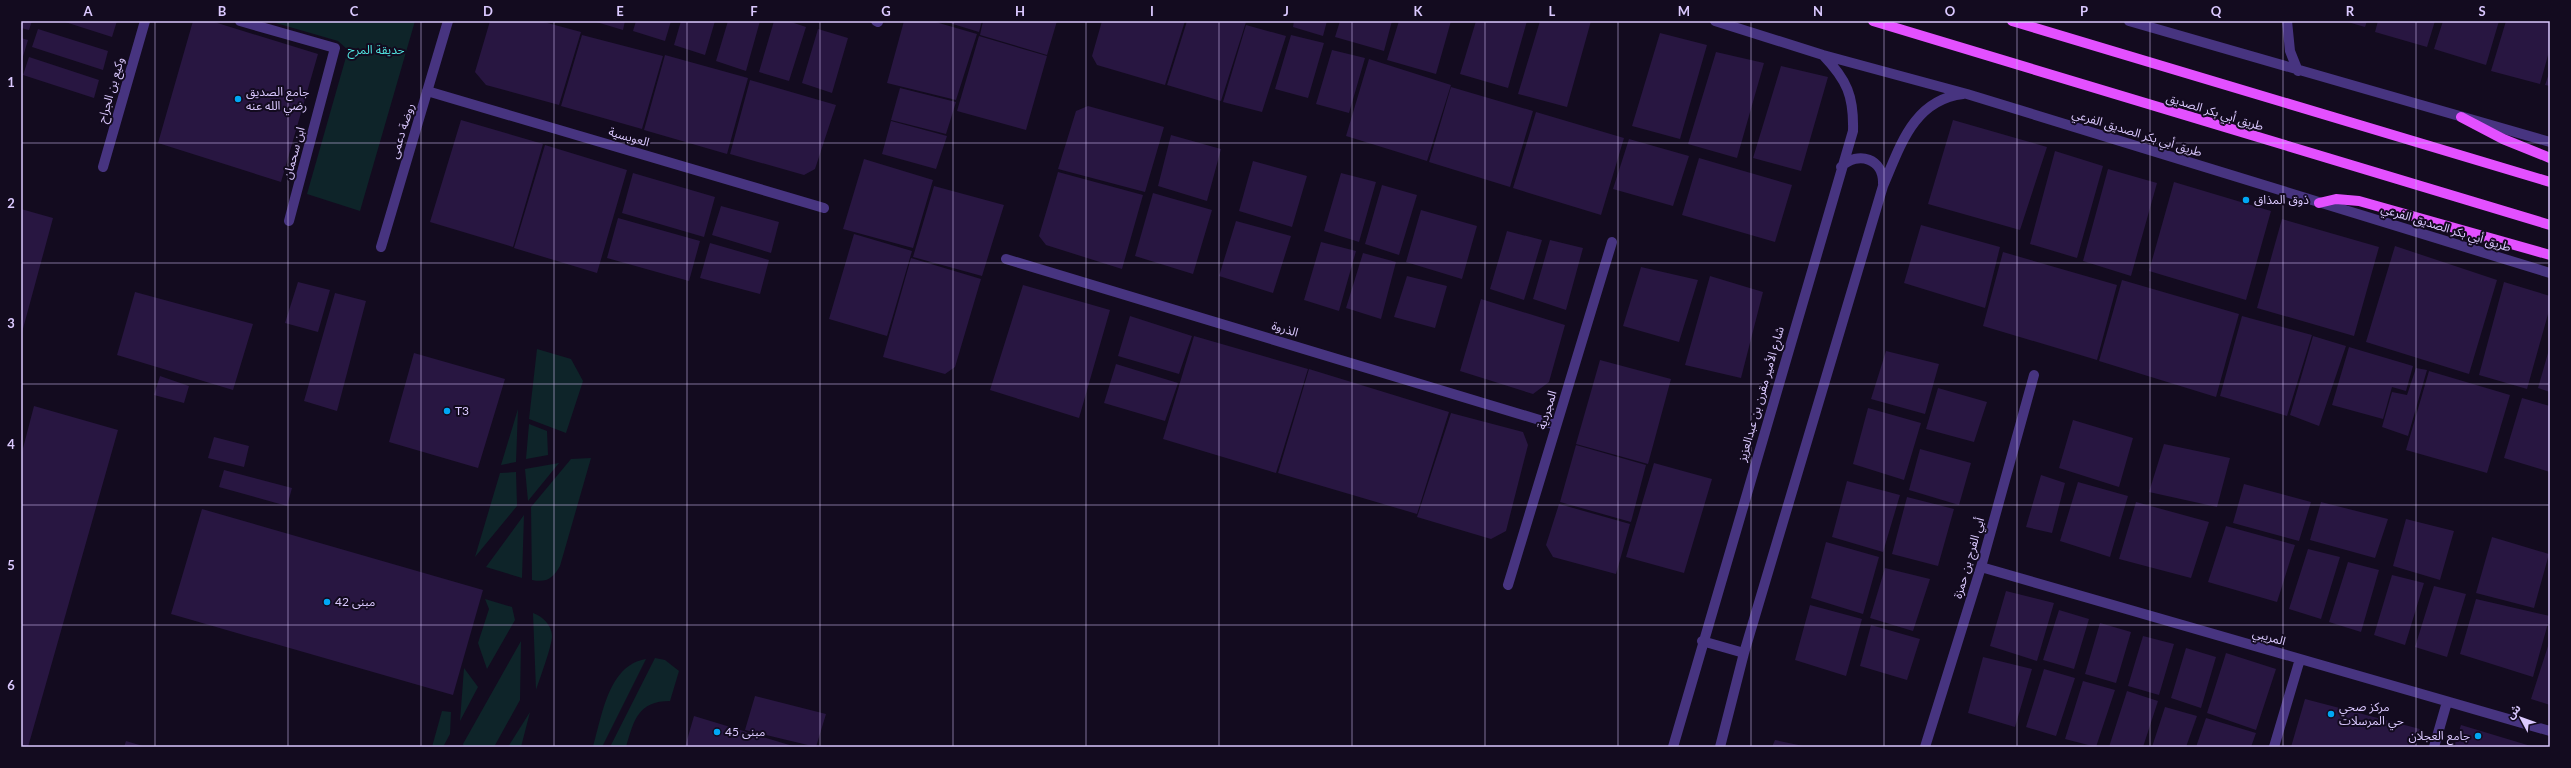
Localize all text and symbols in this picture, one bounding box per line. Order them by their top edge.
text: A [82,3,93,19]
text: B [218,3,227,19]
text: C [350,3,359,19]
text: D [483,3,493,19]
text: E [616,3,624,19]
text: F [750,3,758,19]
text: G [881,3,891,19]
text: H [1015,3,1025,19]
text: I [1150,3,1154,19]
text: J [1283,3,1289,19]
text: K [1414,3,1424,19]
text: L [1549,3,1556,19]
text: M [1678,3,1690,19]
text: N [1813,3,1823,19]
text: O [1945,3,1956,19]
text: P [2080,3,2088,19]
text: Q [2211,3,2222,19]
text: R [2346,3,2355,19]
text: S [2478,3,2486,19]
park label: حديقة المرح [347,42,405,59]
street label: وكيع بن الجراح [94,55,129,125]
text: 1 [7,74,15,90]
place label: جامع الصديق رضي الله عنه [246,84,309,116]
street label: طريق أبي بكر الصديق [2164,90,2266,136]
marker: جامع الصديق رضي الله عنه [233,94,243,104]
street label: روضة دعمى [386,101,417,160]
street label: طريق أبي بكر الصديق الفرعي [2069,106,2204,162]
street label: العويسية [607,124,652,150]
street label: ابن سحمان [279,125,308,181]
place label: ذوق المذاق [2254,192,2309,207]
text: 2 [7,195,15,211]
marker: ذوق المذاق [2241,195,2251,205]
street label: طريق أبي بكر الصديق الفرعي [2378,201,2513,257]
text: 3 [7,315,15,331]
street label: الذروة [1270,317,1300,340]
street label: شارع الأمير مقرن بن عبدالعزيز [1734,325,1789,465]
street label: المجردية [1533,388,1560,431]
place label: T3 [455,403,469,418]
marker: T3 [442,406,452,416]
text: 4 [7,436,15,452]
street label: أبي الفرج بن حمزة [1950,515,1990,601]
text: 5 [7,557,15,573]
place label: مبنى 42 [335,594,375,609]
marker: مبنى 42 [322,597,332,607]
street label: المريبي [2250,625,2288,651]
text: 6 [7,677,15,693]
north arrow [2501,698,2541,738]
place label: مركز صحي حي المرسلات [2339,699,2404,731]
text: ش [2503,701,2524,722]
marker: مركز صحي حي المرسلات [2326,709,2336,719]
place label: مبنى 45 [725,724,765,739]
marker: مبنى 45 [712,727,722,737]
place label: جامع العجلان [2408,728,2470,745]
marker: جامع العجلان [2473,731,2483,741]

